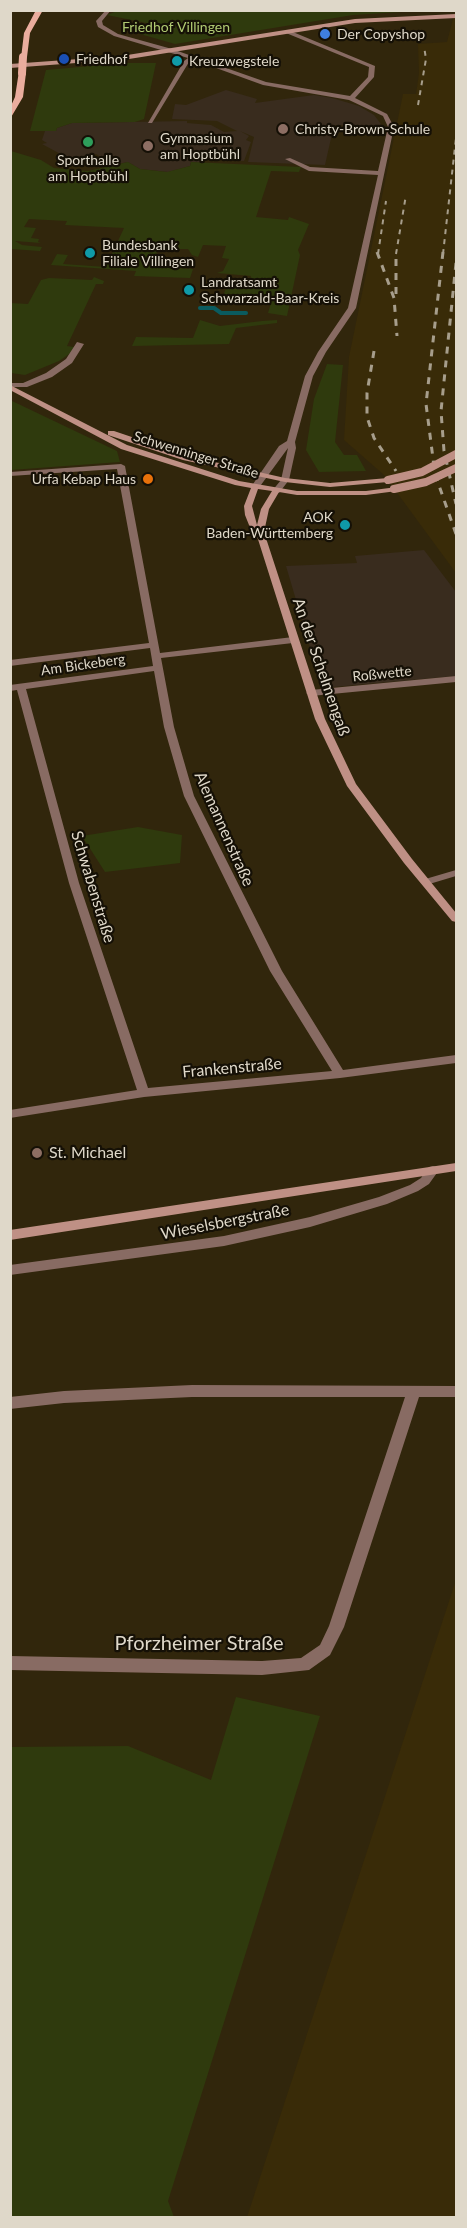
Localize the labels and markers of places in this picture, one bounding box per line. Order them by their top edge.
place label: Der Copyshop [337,26,425,42]
marker: Der Copyshop [318,27,332,41]
place label: Friedhof [76,51,128,67]
marker: Friedhof [57,52,71,66]
place label: Kreuzwegstele [189,53,279,69]
marker: Kreuzwegstele [170,54,184,68]
place label: Christy-Brown-Schule [295,121,430,137]
marker: Christy-Brown-Schule [276,122,290,136]
place label: Gymnasium am Hoptbühl [160,130,240,162]
marker: Sporthalle am Hoptbühl [81,135,95,149]
marker: Gymnasium am Hoptbühl [141,139,155,153]
place label: Sporthalle am Hoptbühl [48,152,128,184]
place label: Bundesbank Filiale Villingen [102,237,194,270]
marker: Bundesbank Filiale Villingen [83,246,97,260]
place label: Landratsamt Schwarzald-Baar-Kreis [201,274,339,306]
marker: Landratsamt Schwarzald-Baar-Kreis [182,283,196,297]
place label: Urfa Kebap Haus [32,471,136,487]
marker: Urfa Kebap Haus [141,472,155,486]
place label: AOK Baden-Württemberg [206,509,333,542]
marker: AOK Baden-Württemberg [338,518,352,532]
place label: St. Michael [49,1143,126,1163]
marker: St. Michael [30,1146,44,1160]

